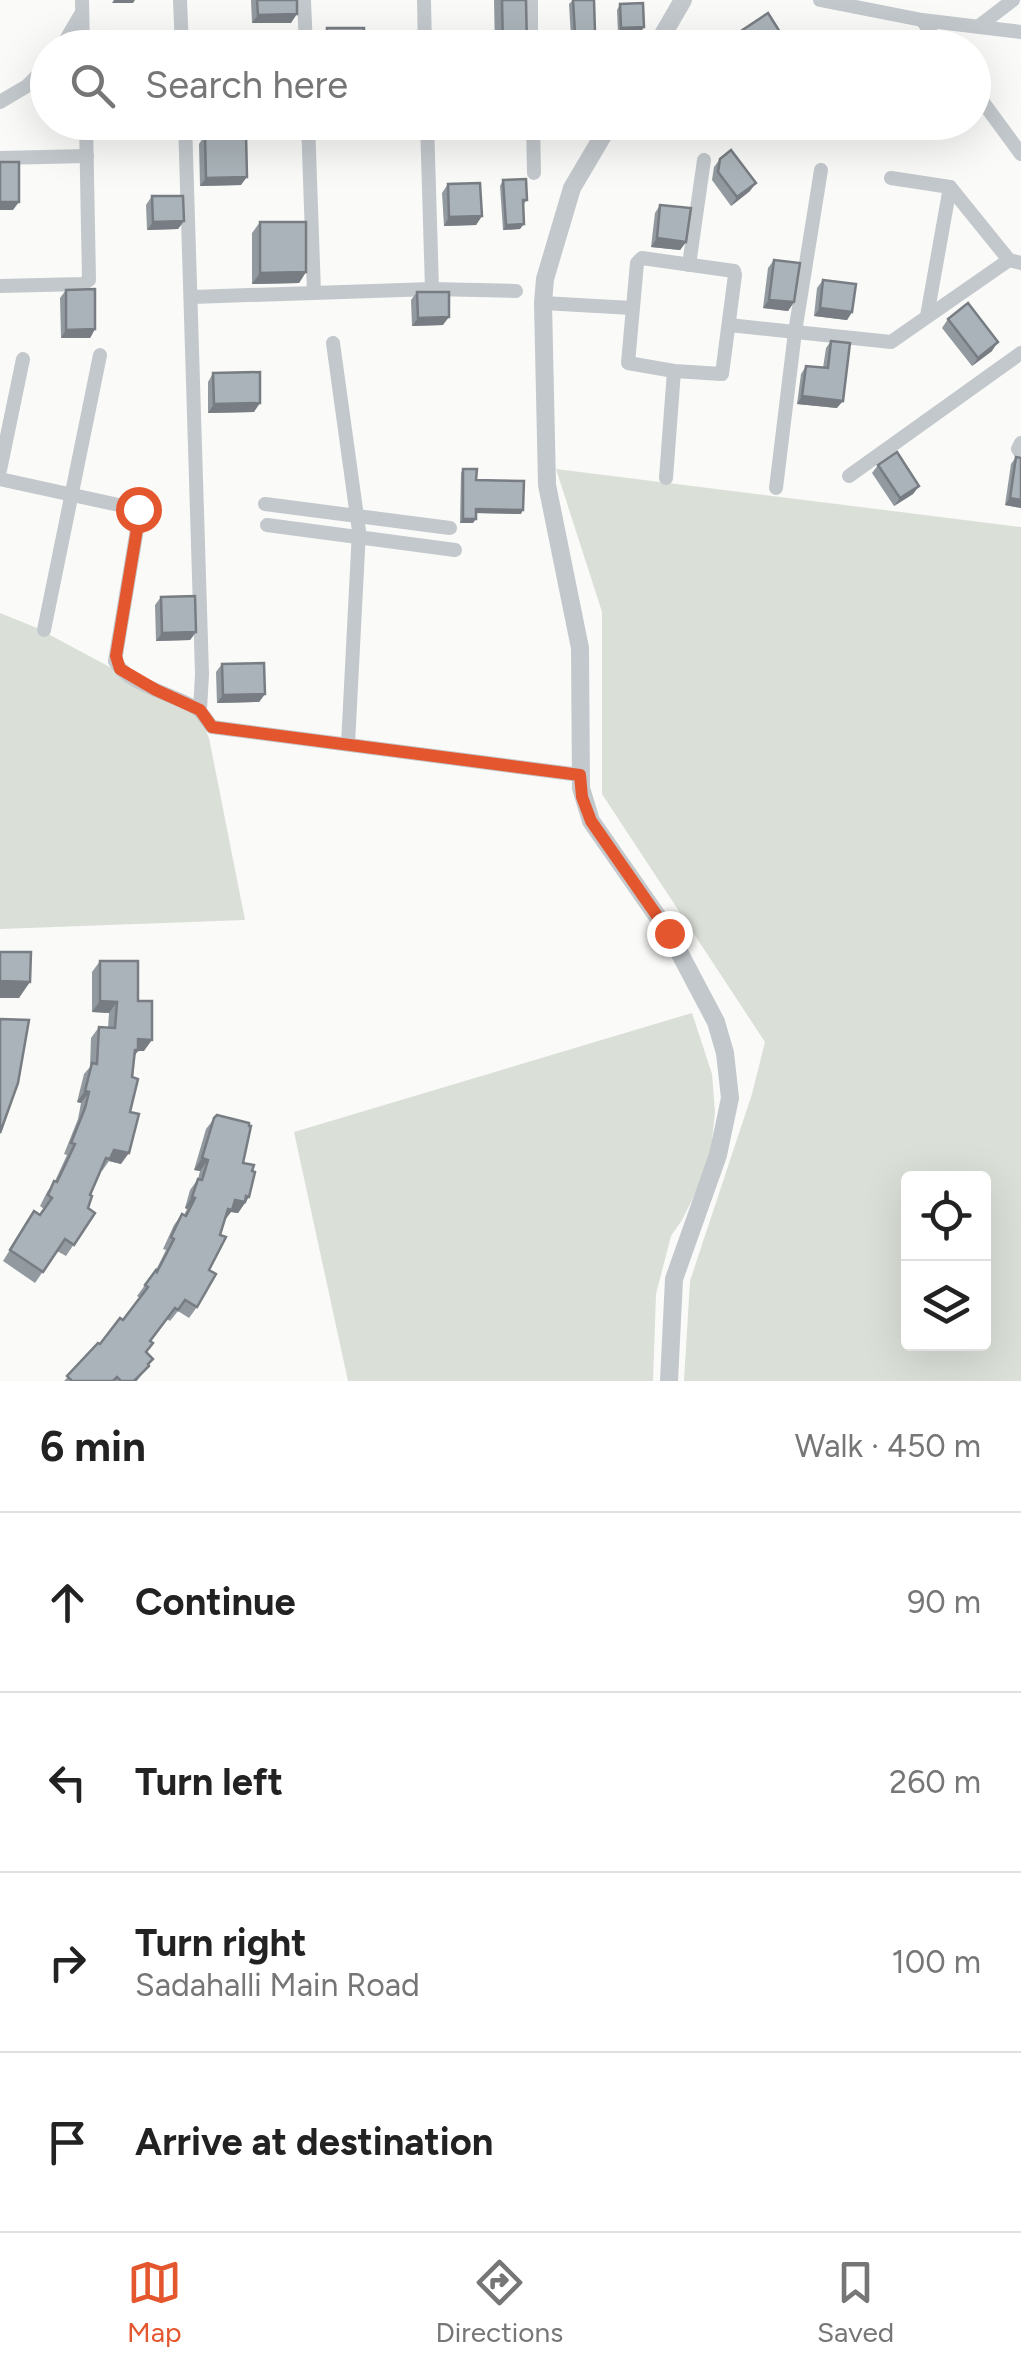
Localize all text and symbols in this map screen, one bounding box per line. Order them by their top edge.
search box [30,30,991,140]
icon: search [65,58,120,113]
text: Search here [145,62,348,108]
route start [116,487,162,533]
route end [647,911,693,957]
map controls [901,1171,991,1351]
button: locate [901,1171,991,1261]
button: layers [901,1261,991,1351]
text: 6 min [40,1421,146,1472]
text: Walk · 450 m [795,1427,981,1465]
icon: ahead [40,1575,95,1630]
text: Continue [135,1579,296,1625]
text: 90 m [907,1583,981,1621]
icon: left [40,1755,95,1810]
text: Turn left [135,1759,283,1805]
text: 260 m [889,1763,981,1801]
text: Turn right [135,1920,307,1966]
icon: right [40,1935,95,1990]
text: 100 m [892,1943,981,1981]
text: Sadahalli Main Road [135,1966,420,2004]
icon: arrive [40,2115,95,2170]
text: Arrive at destination [135,2119,493,2165]
tab: Map [127,2255,182,2349]
tab: Directions [436,2255,563,2349]
tab: Saved [817,2255,894,2349]

